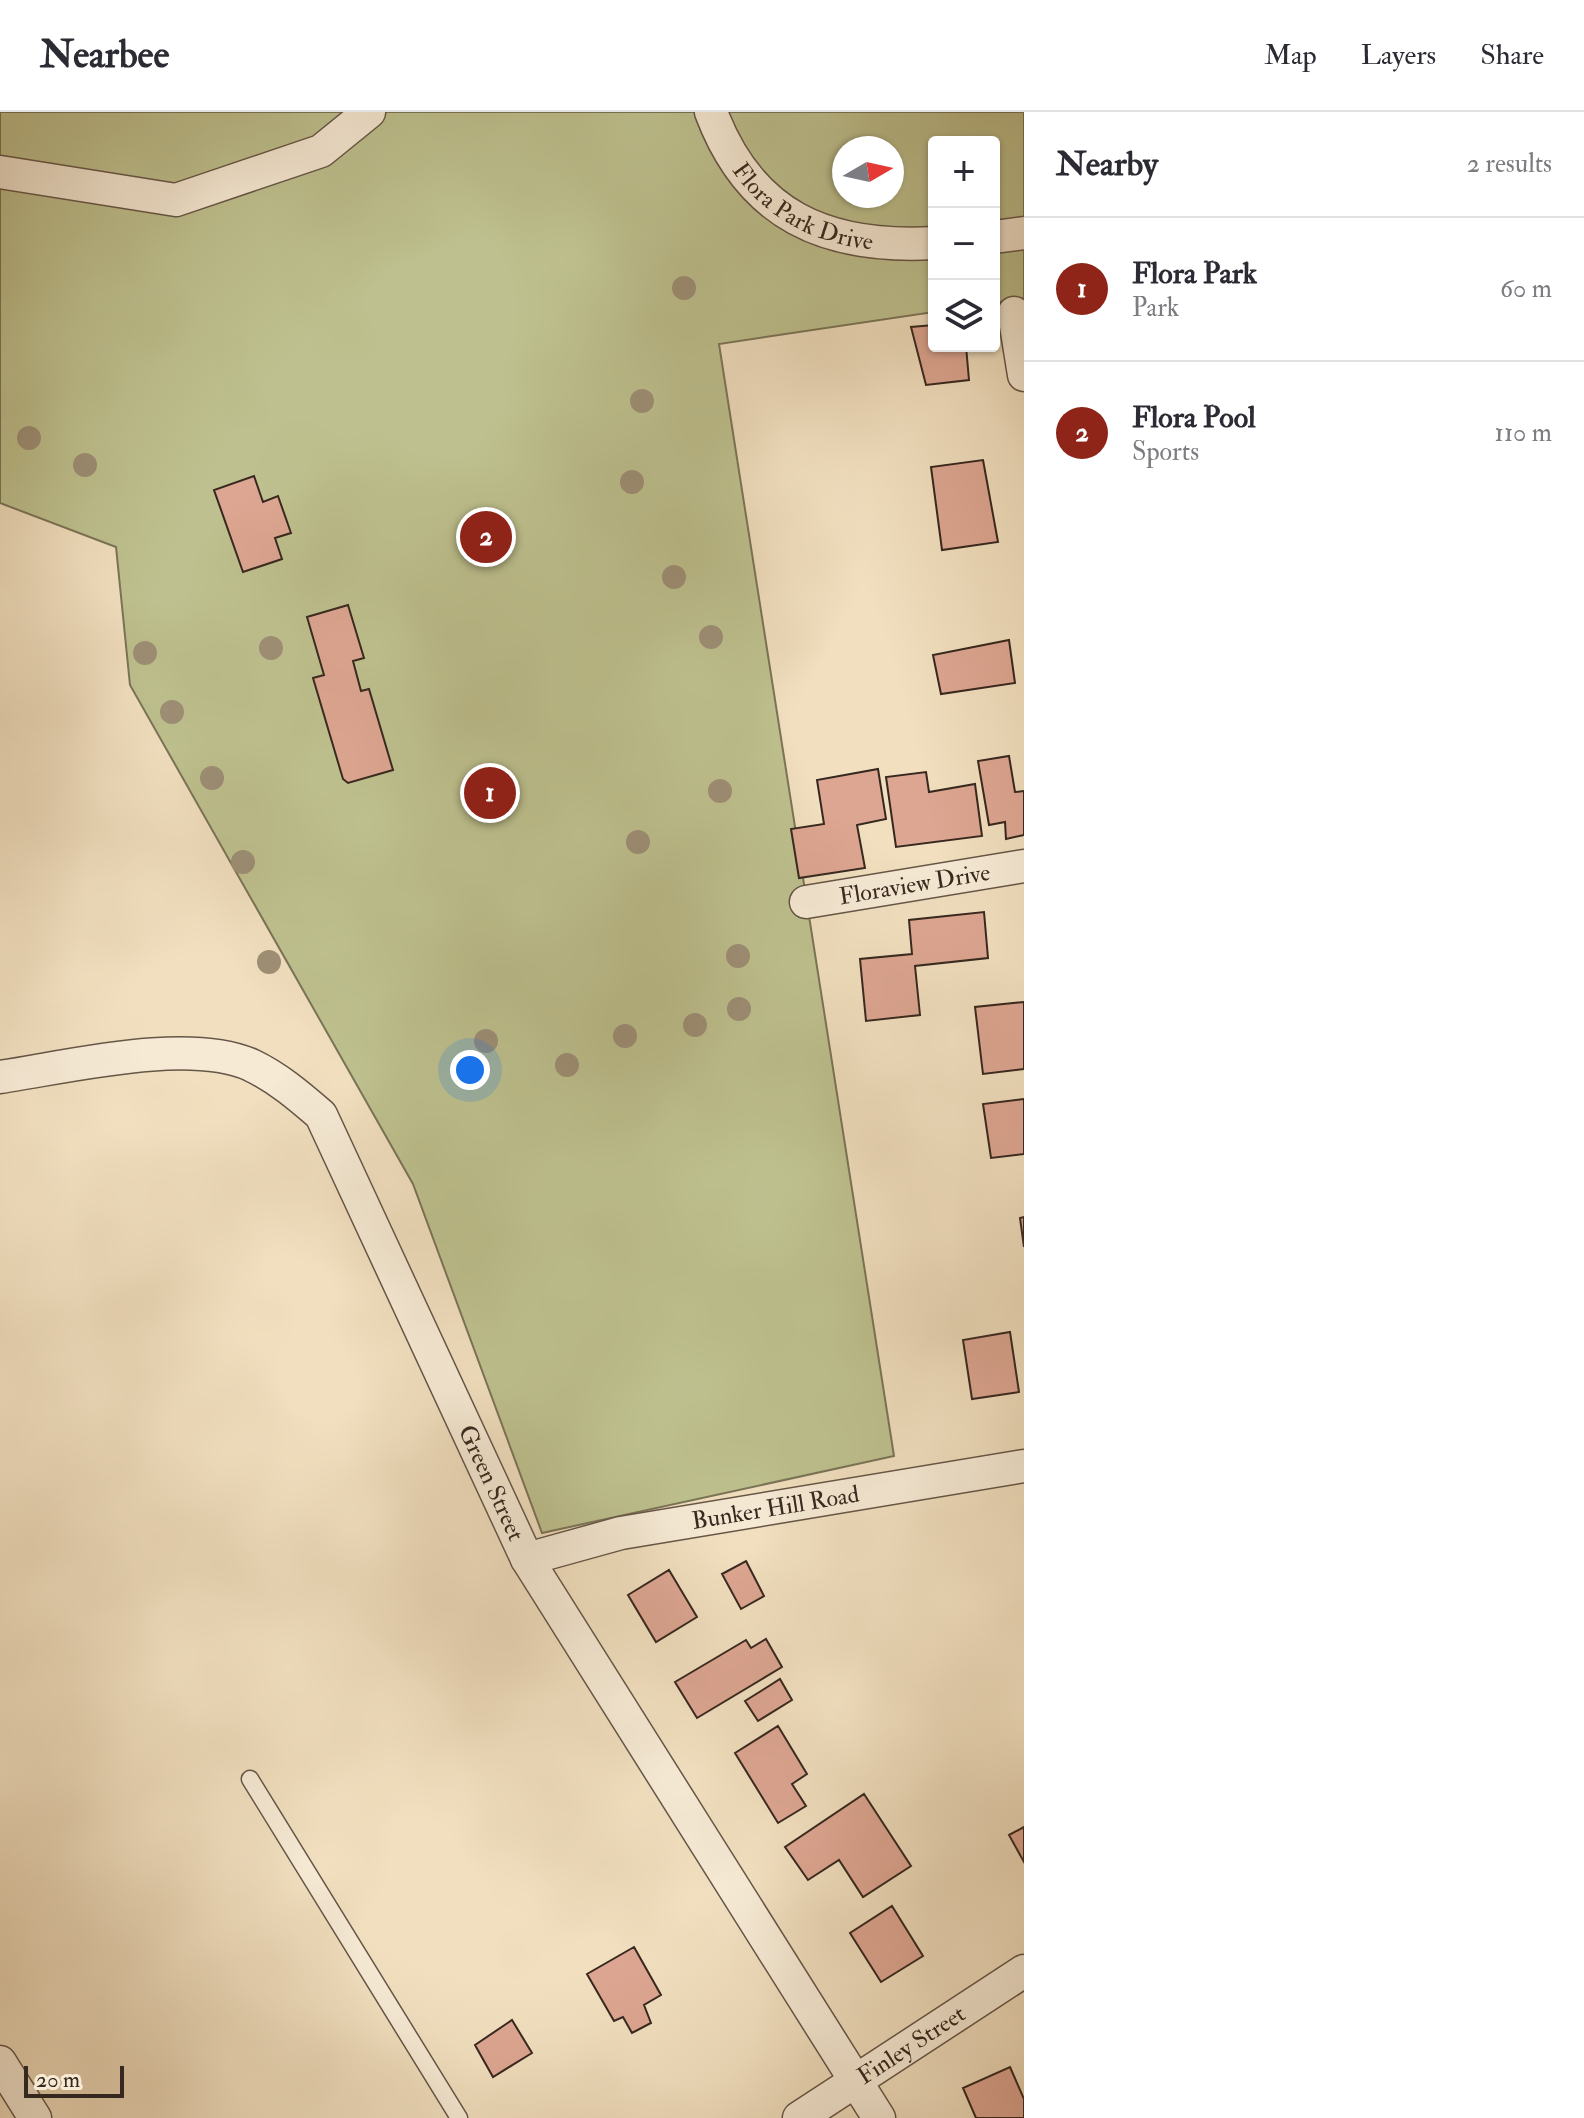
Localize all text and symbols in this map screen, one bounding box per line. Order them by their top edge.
text: Nearbee [40,31,169,79]
text: Map [1264,38,1317,73]
text: Layers [1361,38,1436,73]
text: Share [1480,38,1544,73]
north arrow [832,136,904,208]
map controls [928,136,1000,352]
button: + [928,136,1000,208]
text: Nearby [1056,143,1158,186]
text: 2 results [1467,148,1552,180]
street label: Flora Park Drive [726,156,875,257]
button: − [928,208,1000,280]
text: Flora Park [1132,255,1257,292]
text: 1 [1077,273,1087,305]
text: 60 m [1500,273,1552,305]
button: layers [928,280,1000,352]
text: Park [1132,292,1179,324]
text: Flora Pool [1132,399,1256,436]
text: 2 [1075,417,1089,449]
text: 110 m [1495,417,1552,449]
text: Sports [1132,436,1199,468]
pin: 2 [460,507,512,567]
pin: 1 [464,763,516,823]
street label: Floraview Drive [837,856,992,912]
your location [450,1050,490,1090]
street label: Green Street [451,1420,532,1546]
street label: Bunker Hill Road [689,1478,862,1537]
street label: Finley Street [851,1998,971,2091]
scale bar [24,2062,124,2098]
text: 20 m [36,2066,80,2094]

